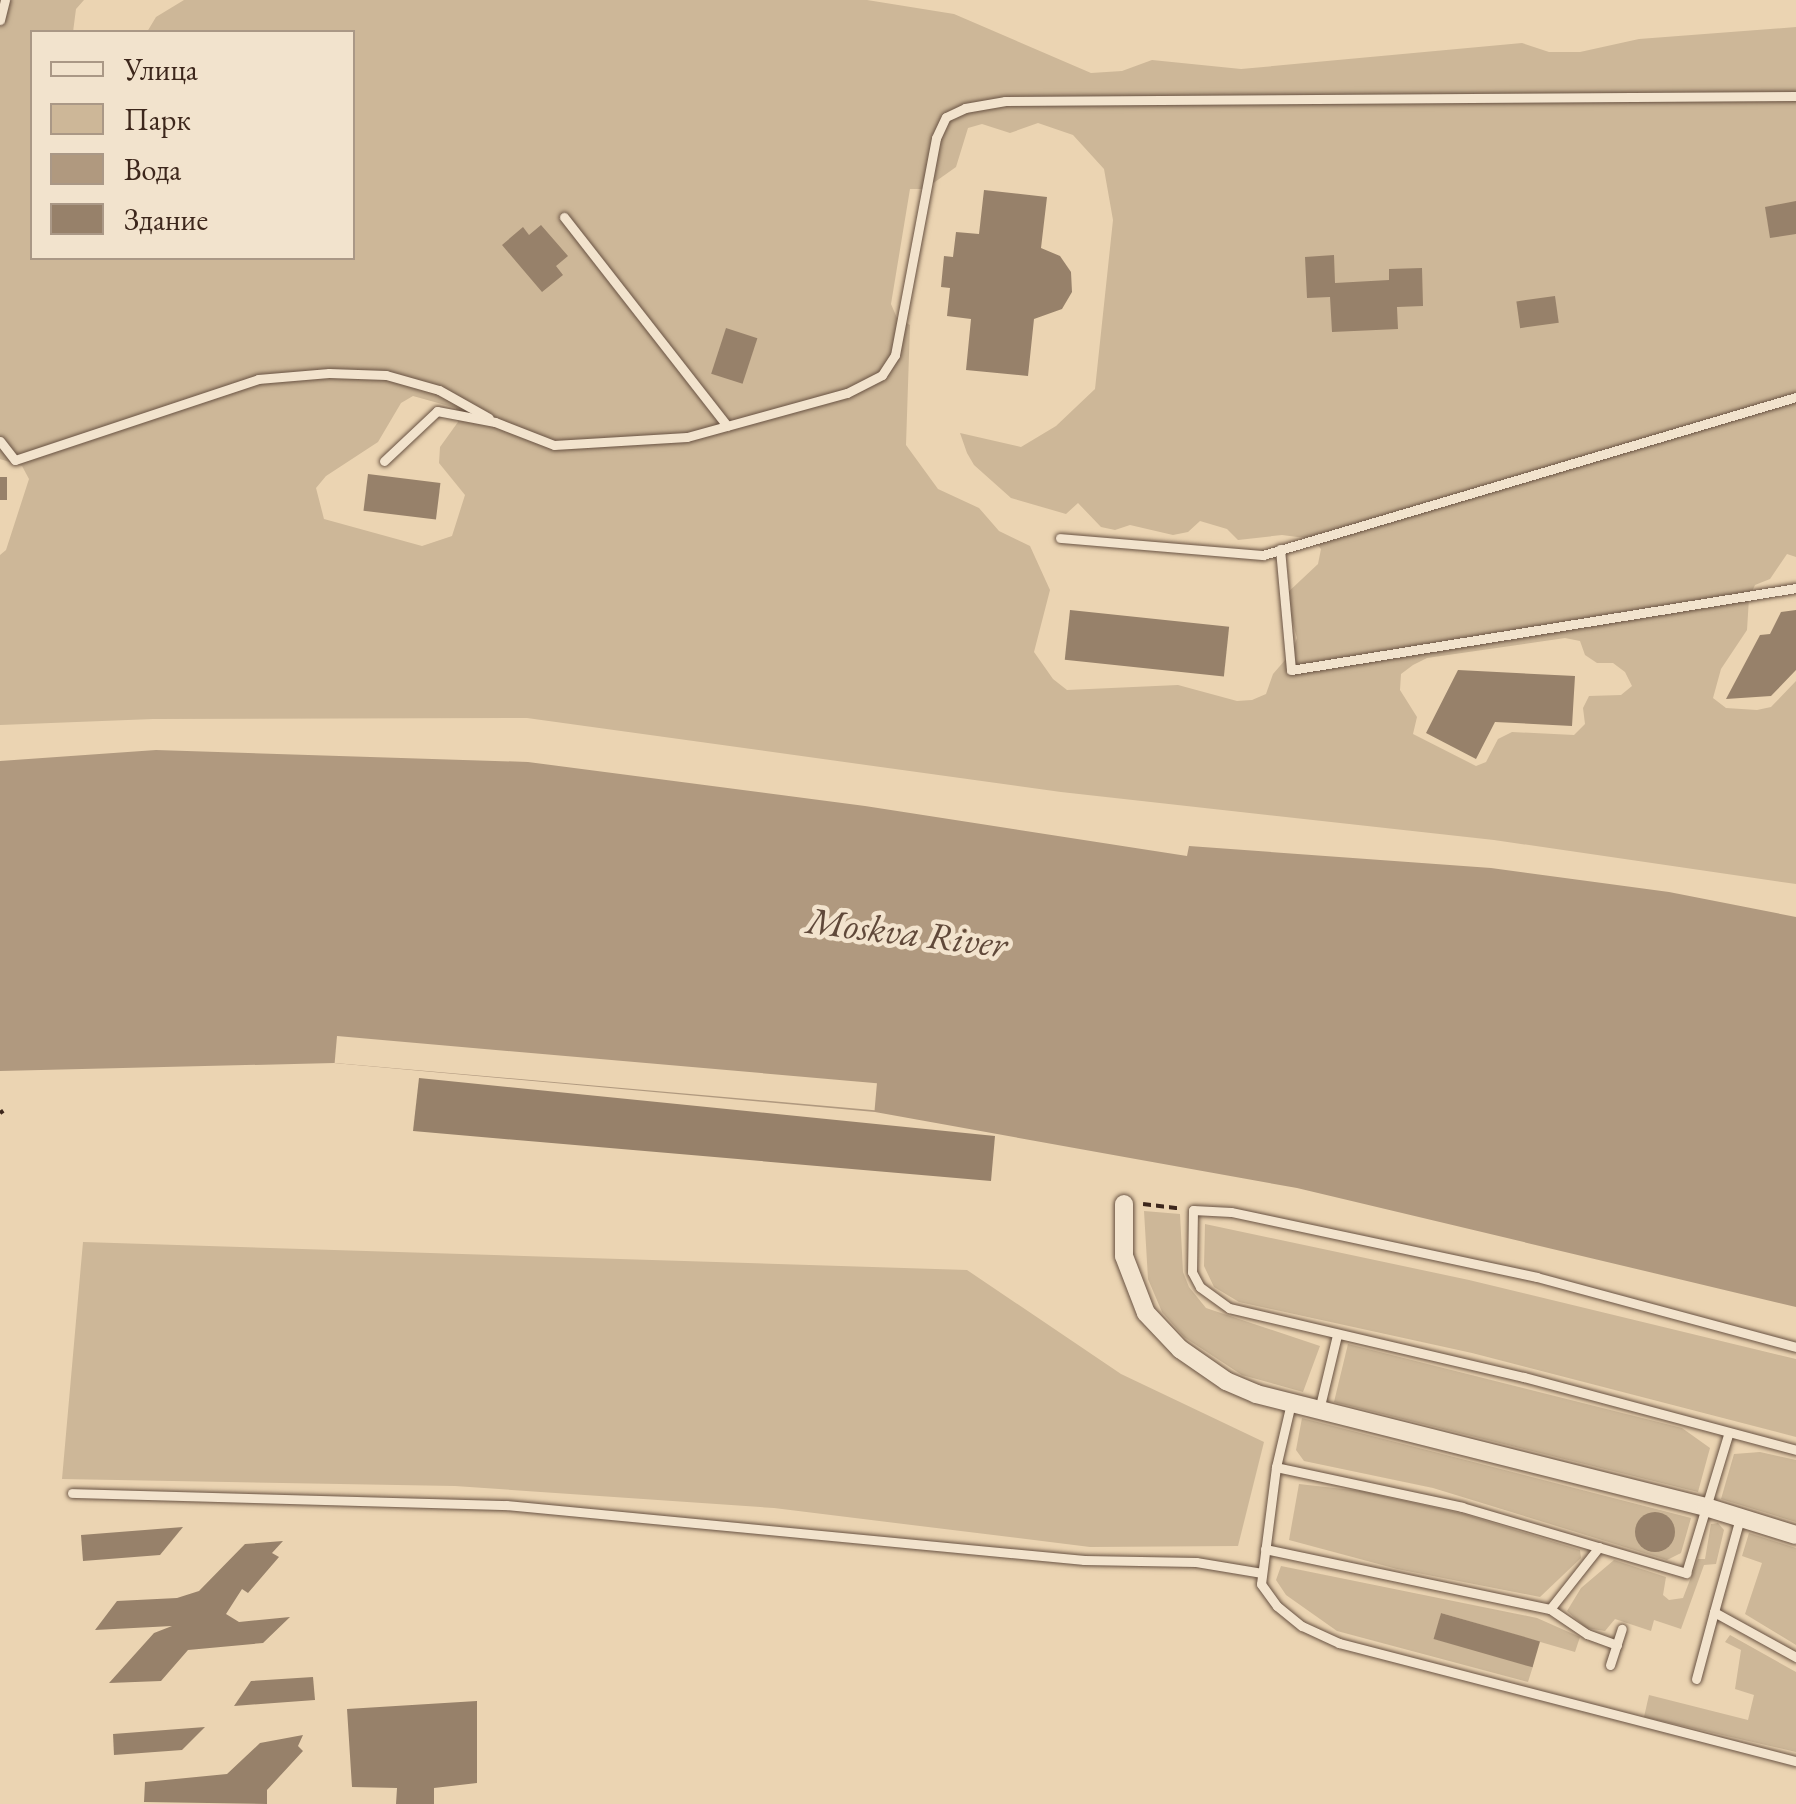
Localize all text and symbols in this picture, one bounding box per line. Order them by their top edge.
legend [30,30,355,260]
text: Улица [124,50,198,89]
text: Парк [124,100,191,139]
text: Вода [124,150,181,189]
text: Здание [124,200,208,239]
water label: Moskva River [804,897,1010,967]

